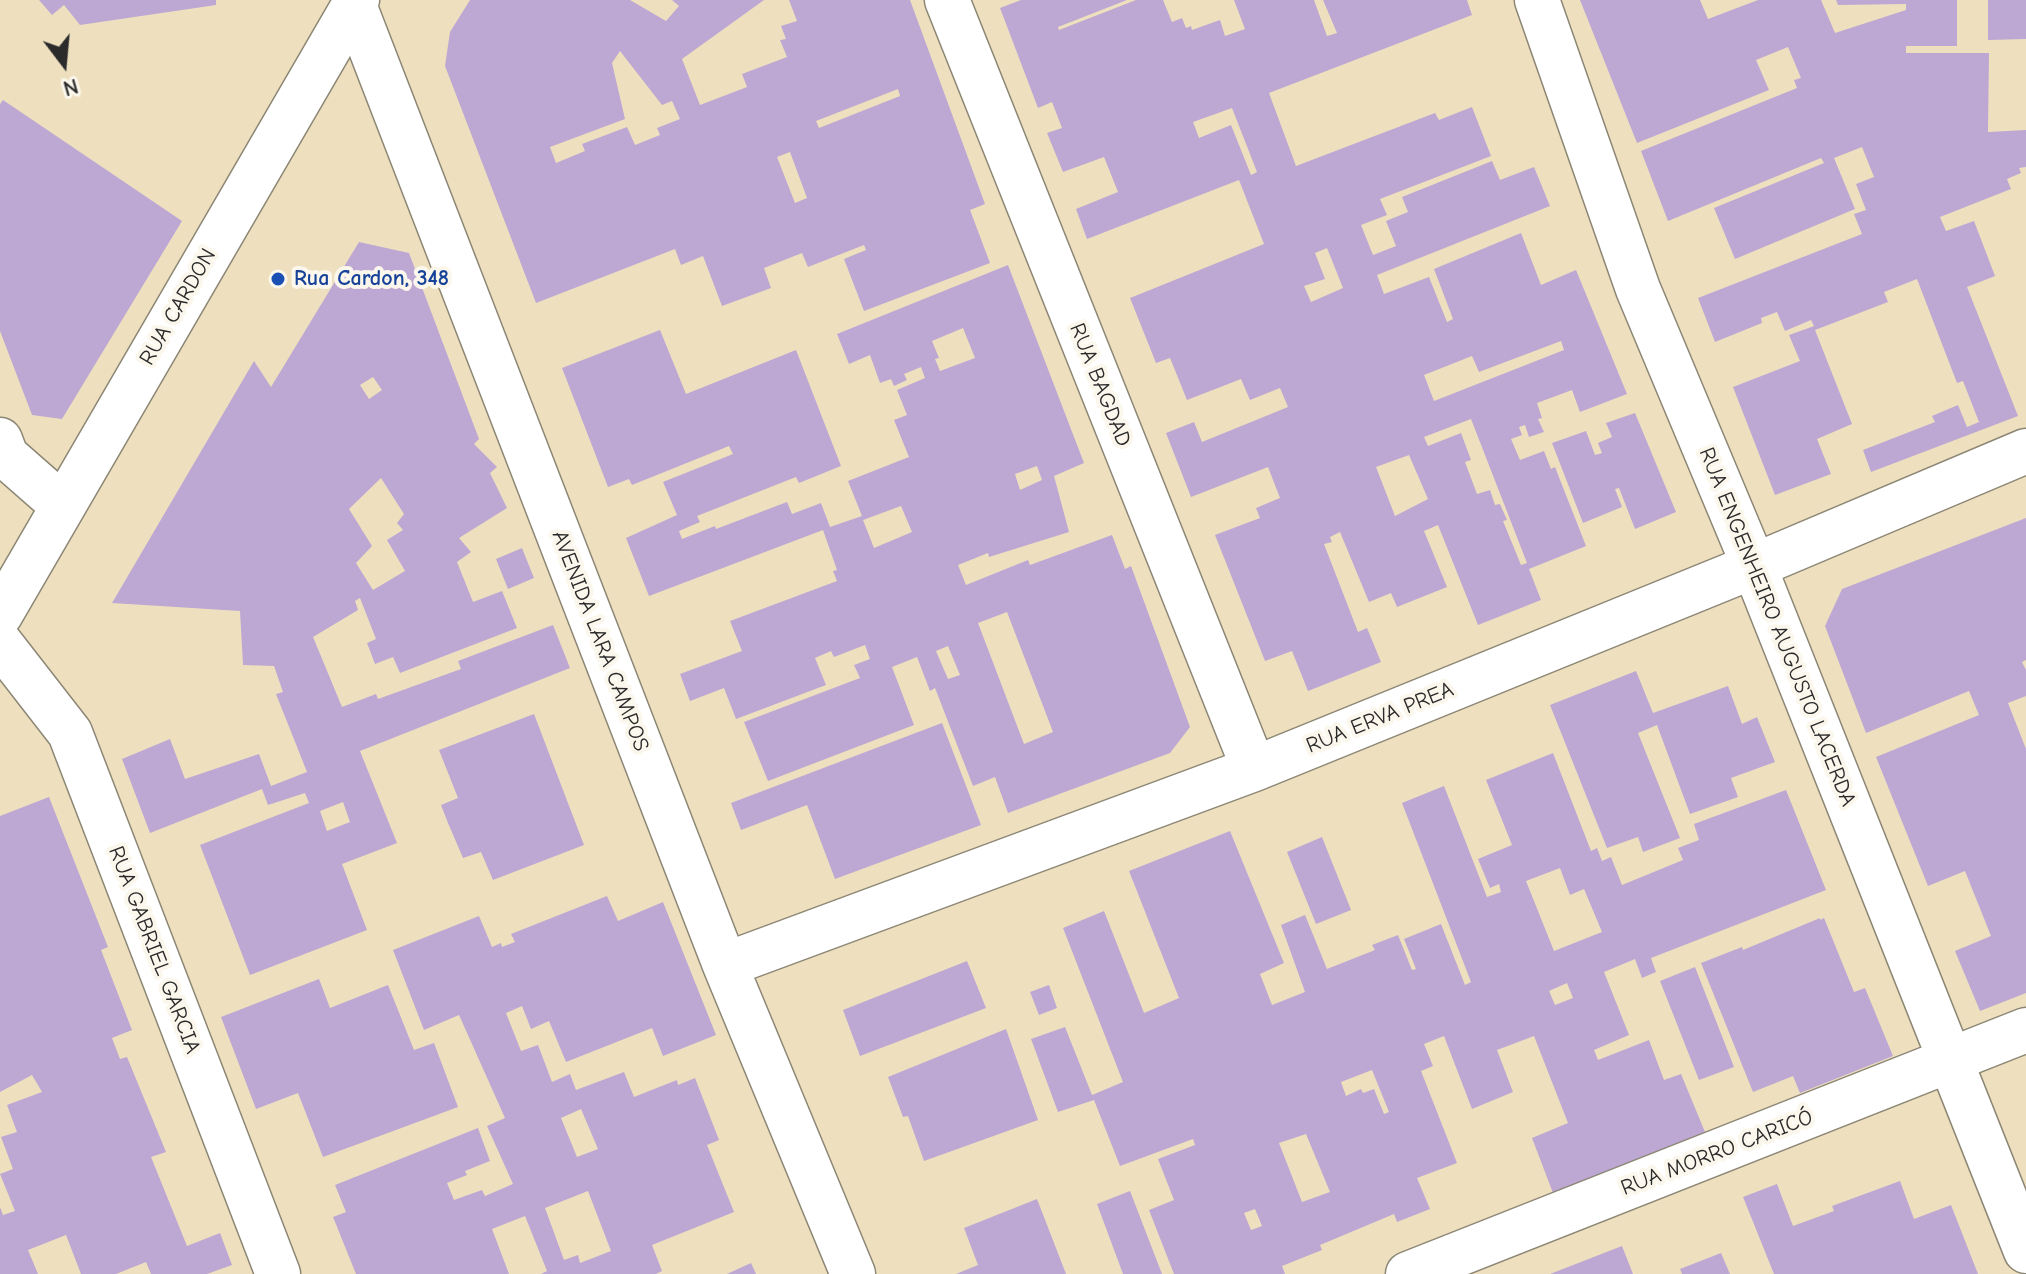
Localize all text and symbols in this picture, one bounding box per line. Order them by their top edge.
north arrow [24,24,104,104]
text: N [60,73,81,102]
street label: RUA CARDON [134,244,222,370]
place label: Rua Cardon, 348 [294,266,449,292]
marker: Rua Cardon, 348 [269,270,287,288]
street label: RUA BAGDAD [1063,319,1137,451]
street label: RUA ENGENHEIRO AUGUSTO LACERDA [1693,444,1861,810]
street label: AVENIDA LARA CAMPOS [546,527,654,755]
street label: RUA ERVA PREA [1302,676,1458,760]
street label: RUA GABRIEL GARCIA [102,842,206,1058]
street label: RUA MORRO CARICÓ [1617,1104,1817,1202]

